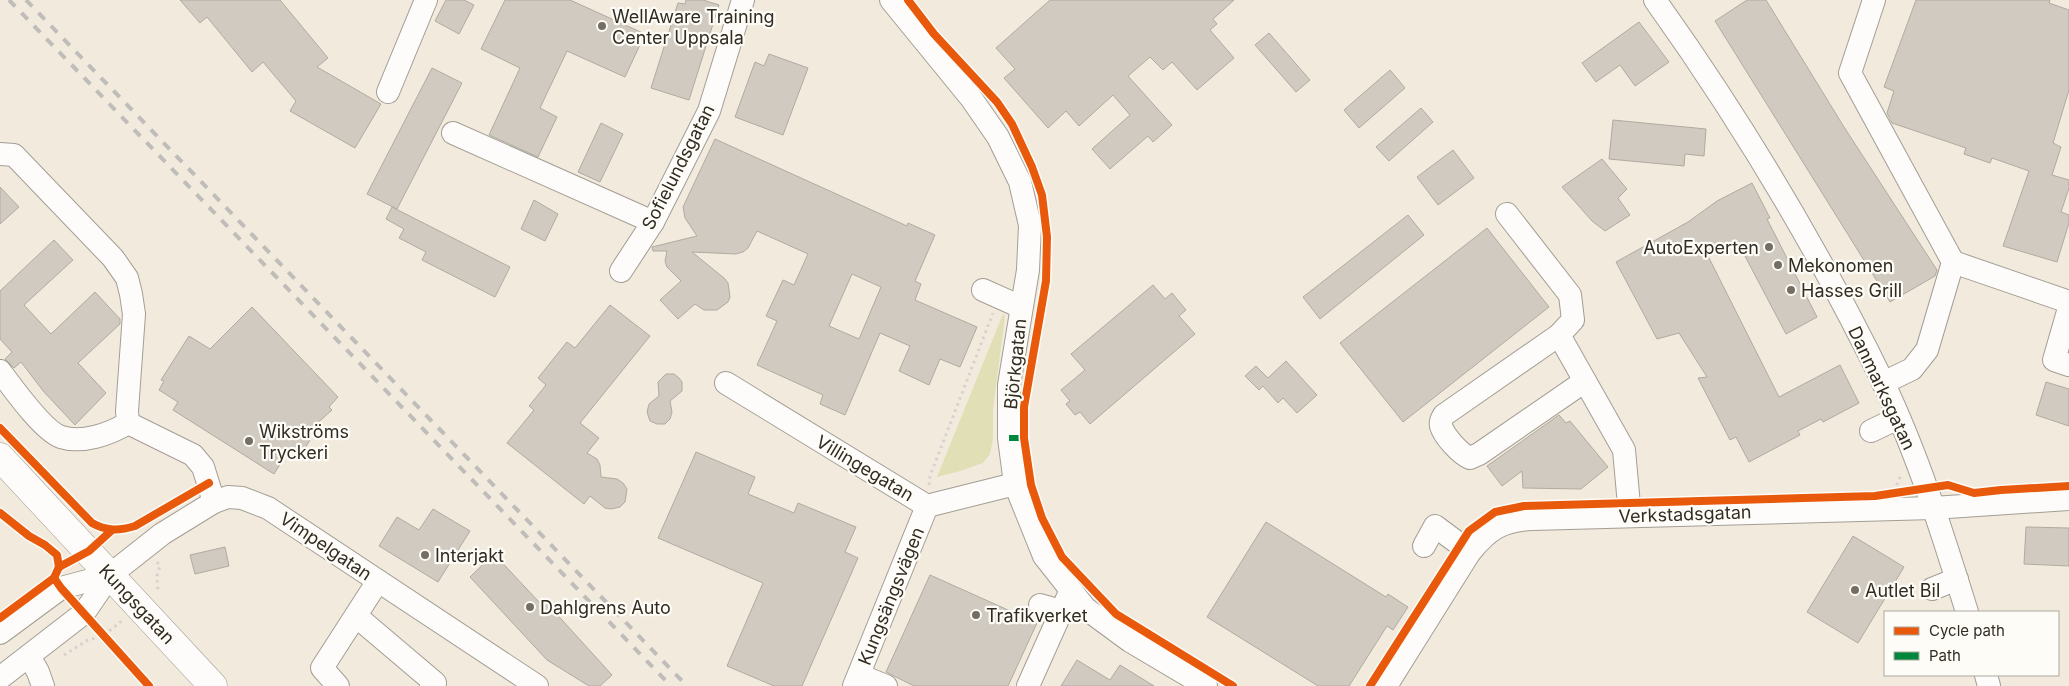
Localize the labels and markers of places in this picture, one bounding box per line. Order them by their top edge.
place label: WellAware Training Center Uppsala [612,6,775,48]
marker: WellAware Training Center Uppsala [596,20,608,32]
place label: AutoExperten [1643,237,1759,258]
marker: AutoExperten [1763,241,1775,253]
place label: Mekonomen [1788,255,1893,276]
marker: Mekonomen [1772,259,1784,271]
place label: Hasses Grill [1801,280,1902,301]
marker: Hasses Grill [1785,284,1797,296]
place label: Wikströms Tryckeri [259,421,349,463]
marker: Wikströms Tryckeri [243,435,255,447]
place label: Interjakt [435,545,504,566]
marker: Interjakt [419,549,431,561]
place label: Autlet Bil [1865,580,1940,601]
marker: Autlet Bil [1849,584,1861,596]
place label: Dahlgrens Auto [540,597,671,618]
marker: Dahlgrens Auto [524,601,536,613]
place label: Trafikverket [986,605,1088,626]
marker: Trafikverket [970,609,982,621]

